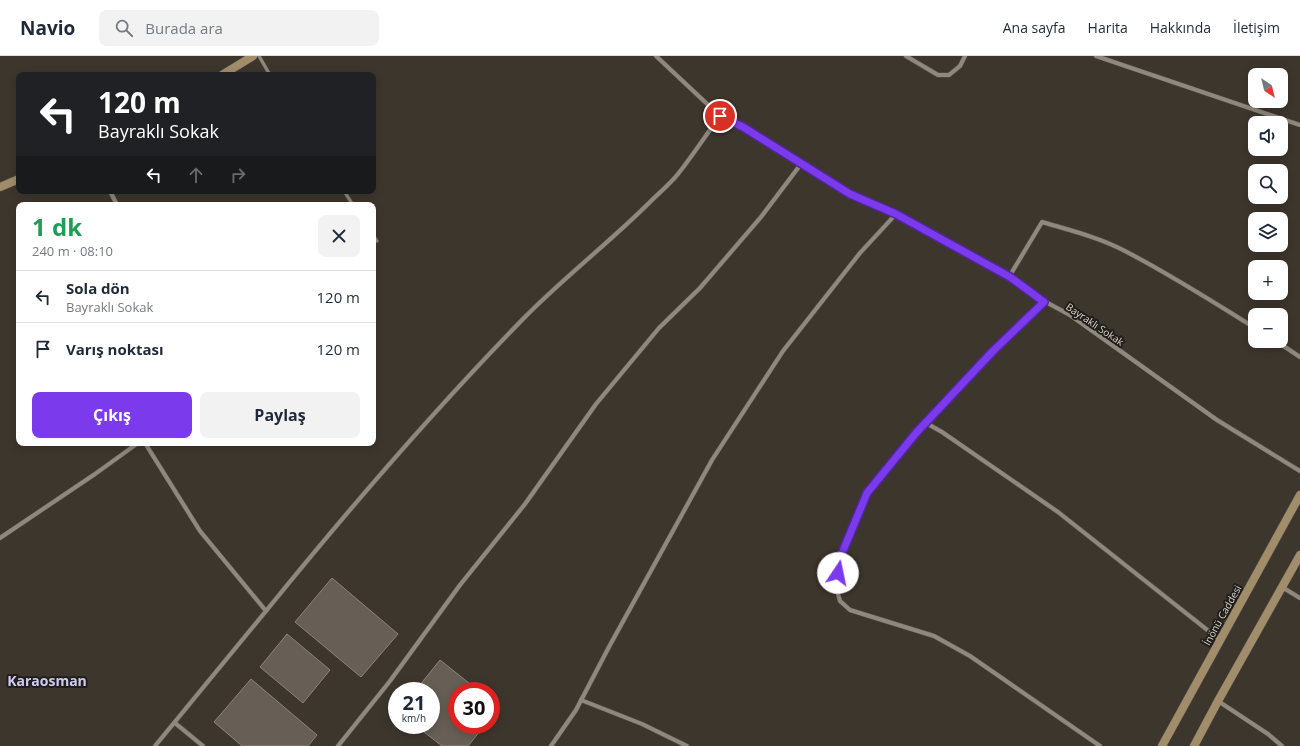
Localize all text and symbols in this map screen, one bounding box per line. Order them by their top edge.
search box [99,10,379,46]
text: Navio [20,15,75,41]
icon: search [113,17,135,39]
text: Burada ara [145,18,223,38]
text: Ana sayfa [1003,18,1066,37]
text: Harita [1088,18,1128,37]
text: Hakkında [1150,18,1211,37]
text: İletişim [1233,18,1280,37]
north arrow [1248,68,1288,108]
map controls [1248,68,1288,348]
text: 120 m [98,83,181,121]
icon: left [32,88,84,140]
pin [703,99,737,133]
icon: arrive [709,105,731,127]
button: sound [1248,116,1288,156]
text: Bayraklı Sokak [98,119,219,143]
icon: left [143,164,165,186]
icon: ahead [185,164,207,186]
icon: right [227,164,249,186]
button: search [1248,164,1288,204]
text: 1 dk [32,210,82,243]
button: layers [1248,212,1288,252]
button: close [318,215,360,257]
text: 240 m · 08:10 [32,242,113,260]
button: + [1248,260,1288,300]
text: Sola dön [66,278,130,298]
icon: left [32,286,54,308]
text: 120 m [316,287,360,307]
text: Bayraklı Sokak [66,298,153,316]
street label: Bayraklı Sokak [1063,299,1127,349]
button: − [1248,308,1288,348]
icon: arrive [32,338,54,360]
text: Varış noktası [66,339,164,359]
text: 120 m [316,339,360,359]
button: Çıkış [32,392,192,438]
button: Paylaş [200,392,360,438]
position arrow [817,552,859,594]
street label: İnönü Caddesi [1200,582,1244,648]
district label: Karaosman [7,671,87,690]
speed limit sign: 30 [448,682,500,734]
text: 21 [403,689,425,716]
text: km/h [402,711,426,725]

